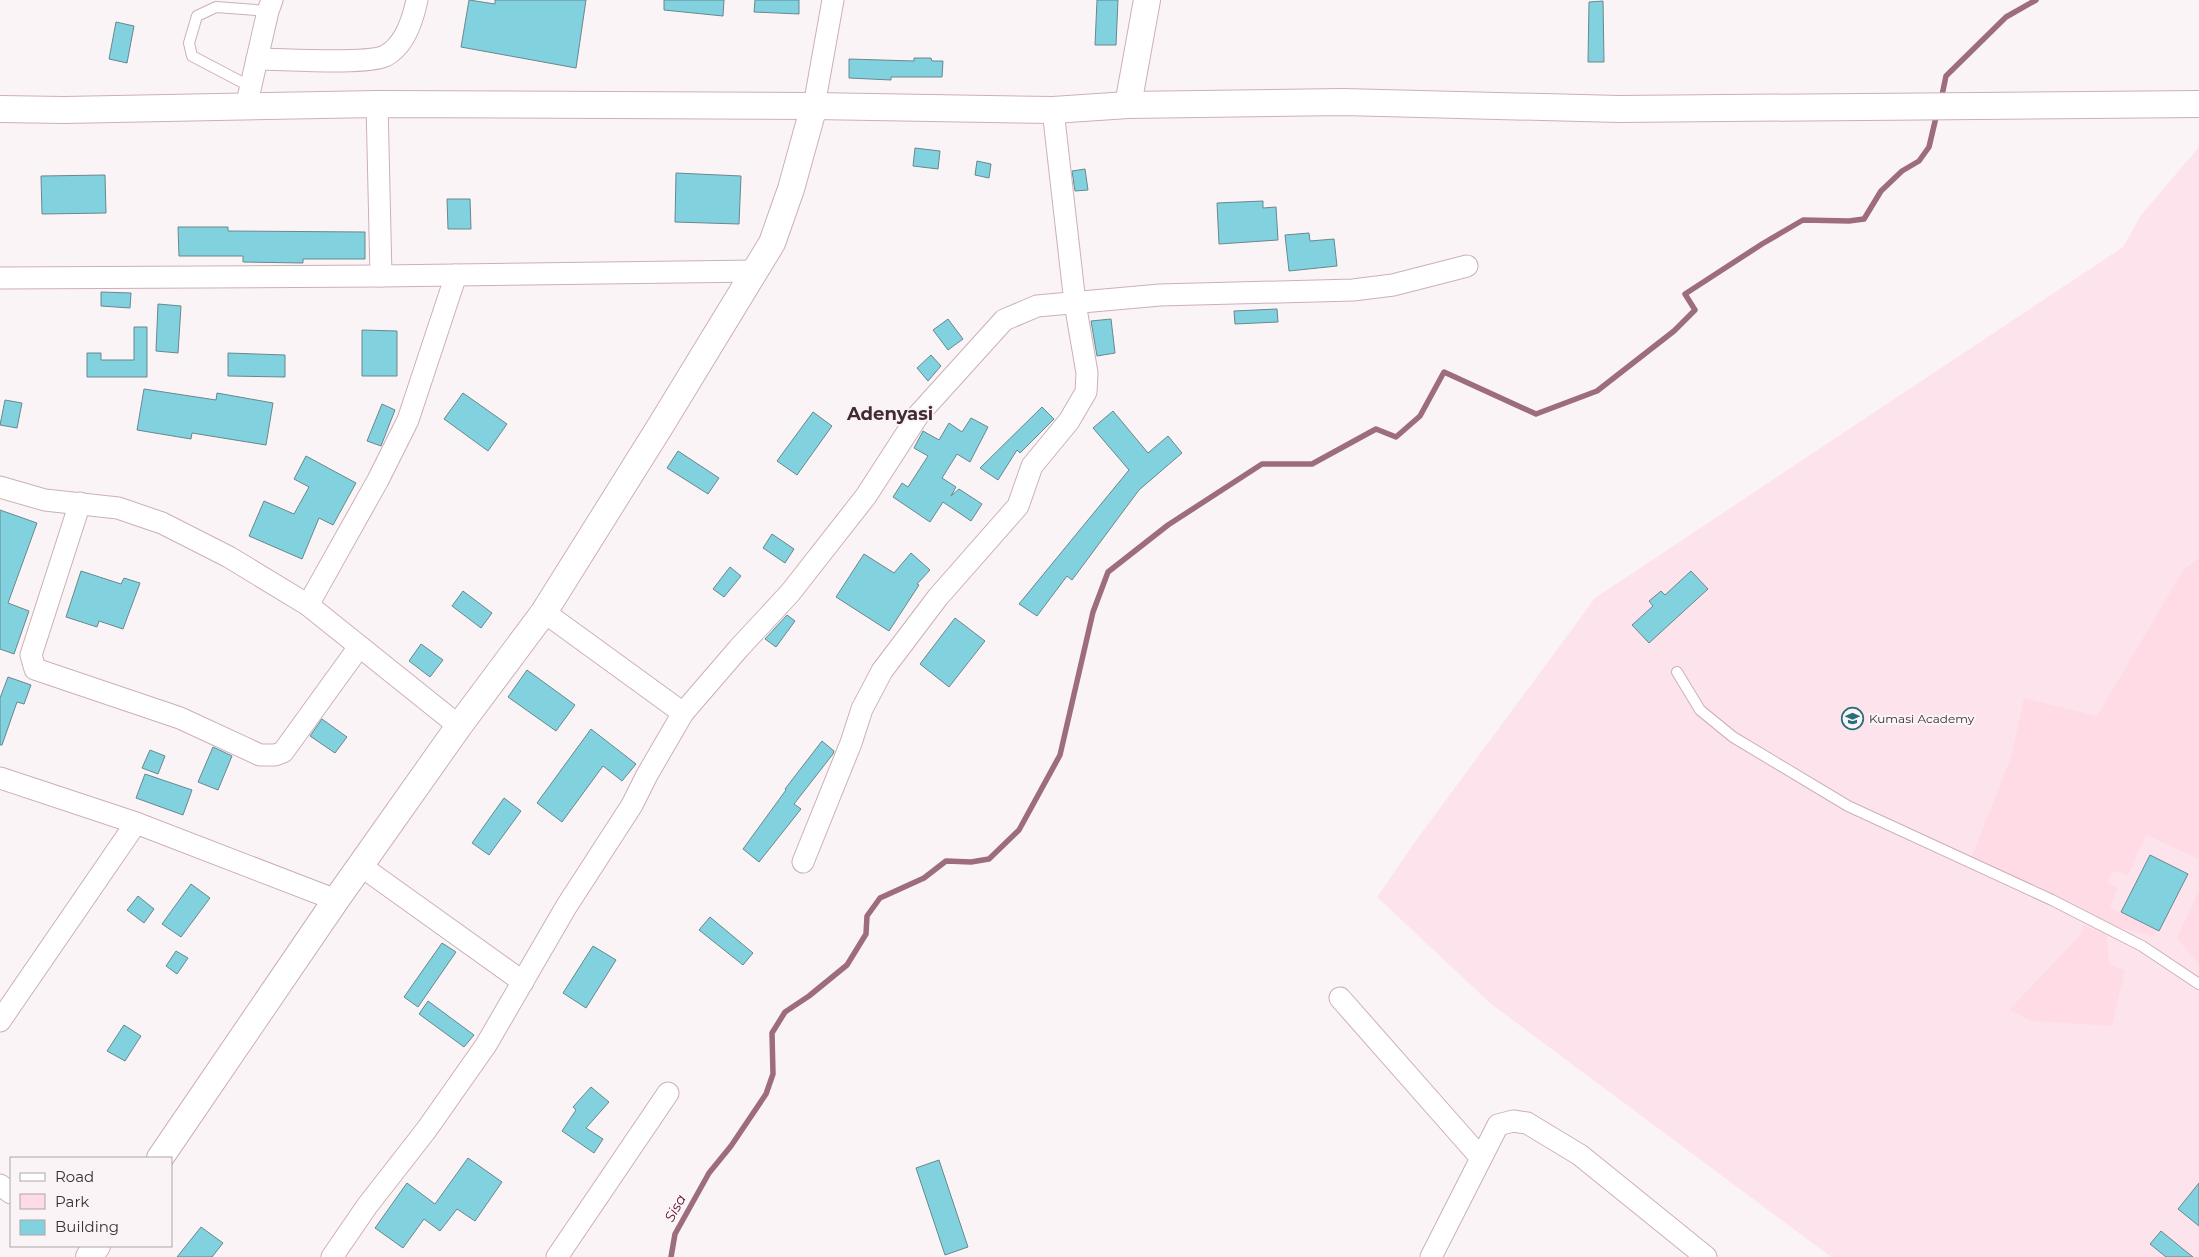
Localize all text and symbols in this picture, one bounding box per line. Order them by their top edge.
district label: Adenyasi [846,403,933,425]
school or university icon: Kumasi Academy [1841,707,1865,731]
place label: Kumasi Academy [1869,711,1975,726]
legend [10,1157,172,1247]
text: Road [55,1167,94,1186]
water label: Sisa [660,1191,690,1225]
text: Park [55,1192,89,1211]
text: Building [55,1217,119,1236]

